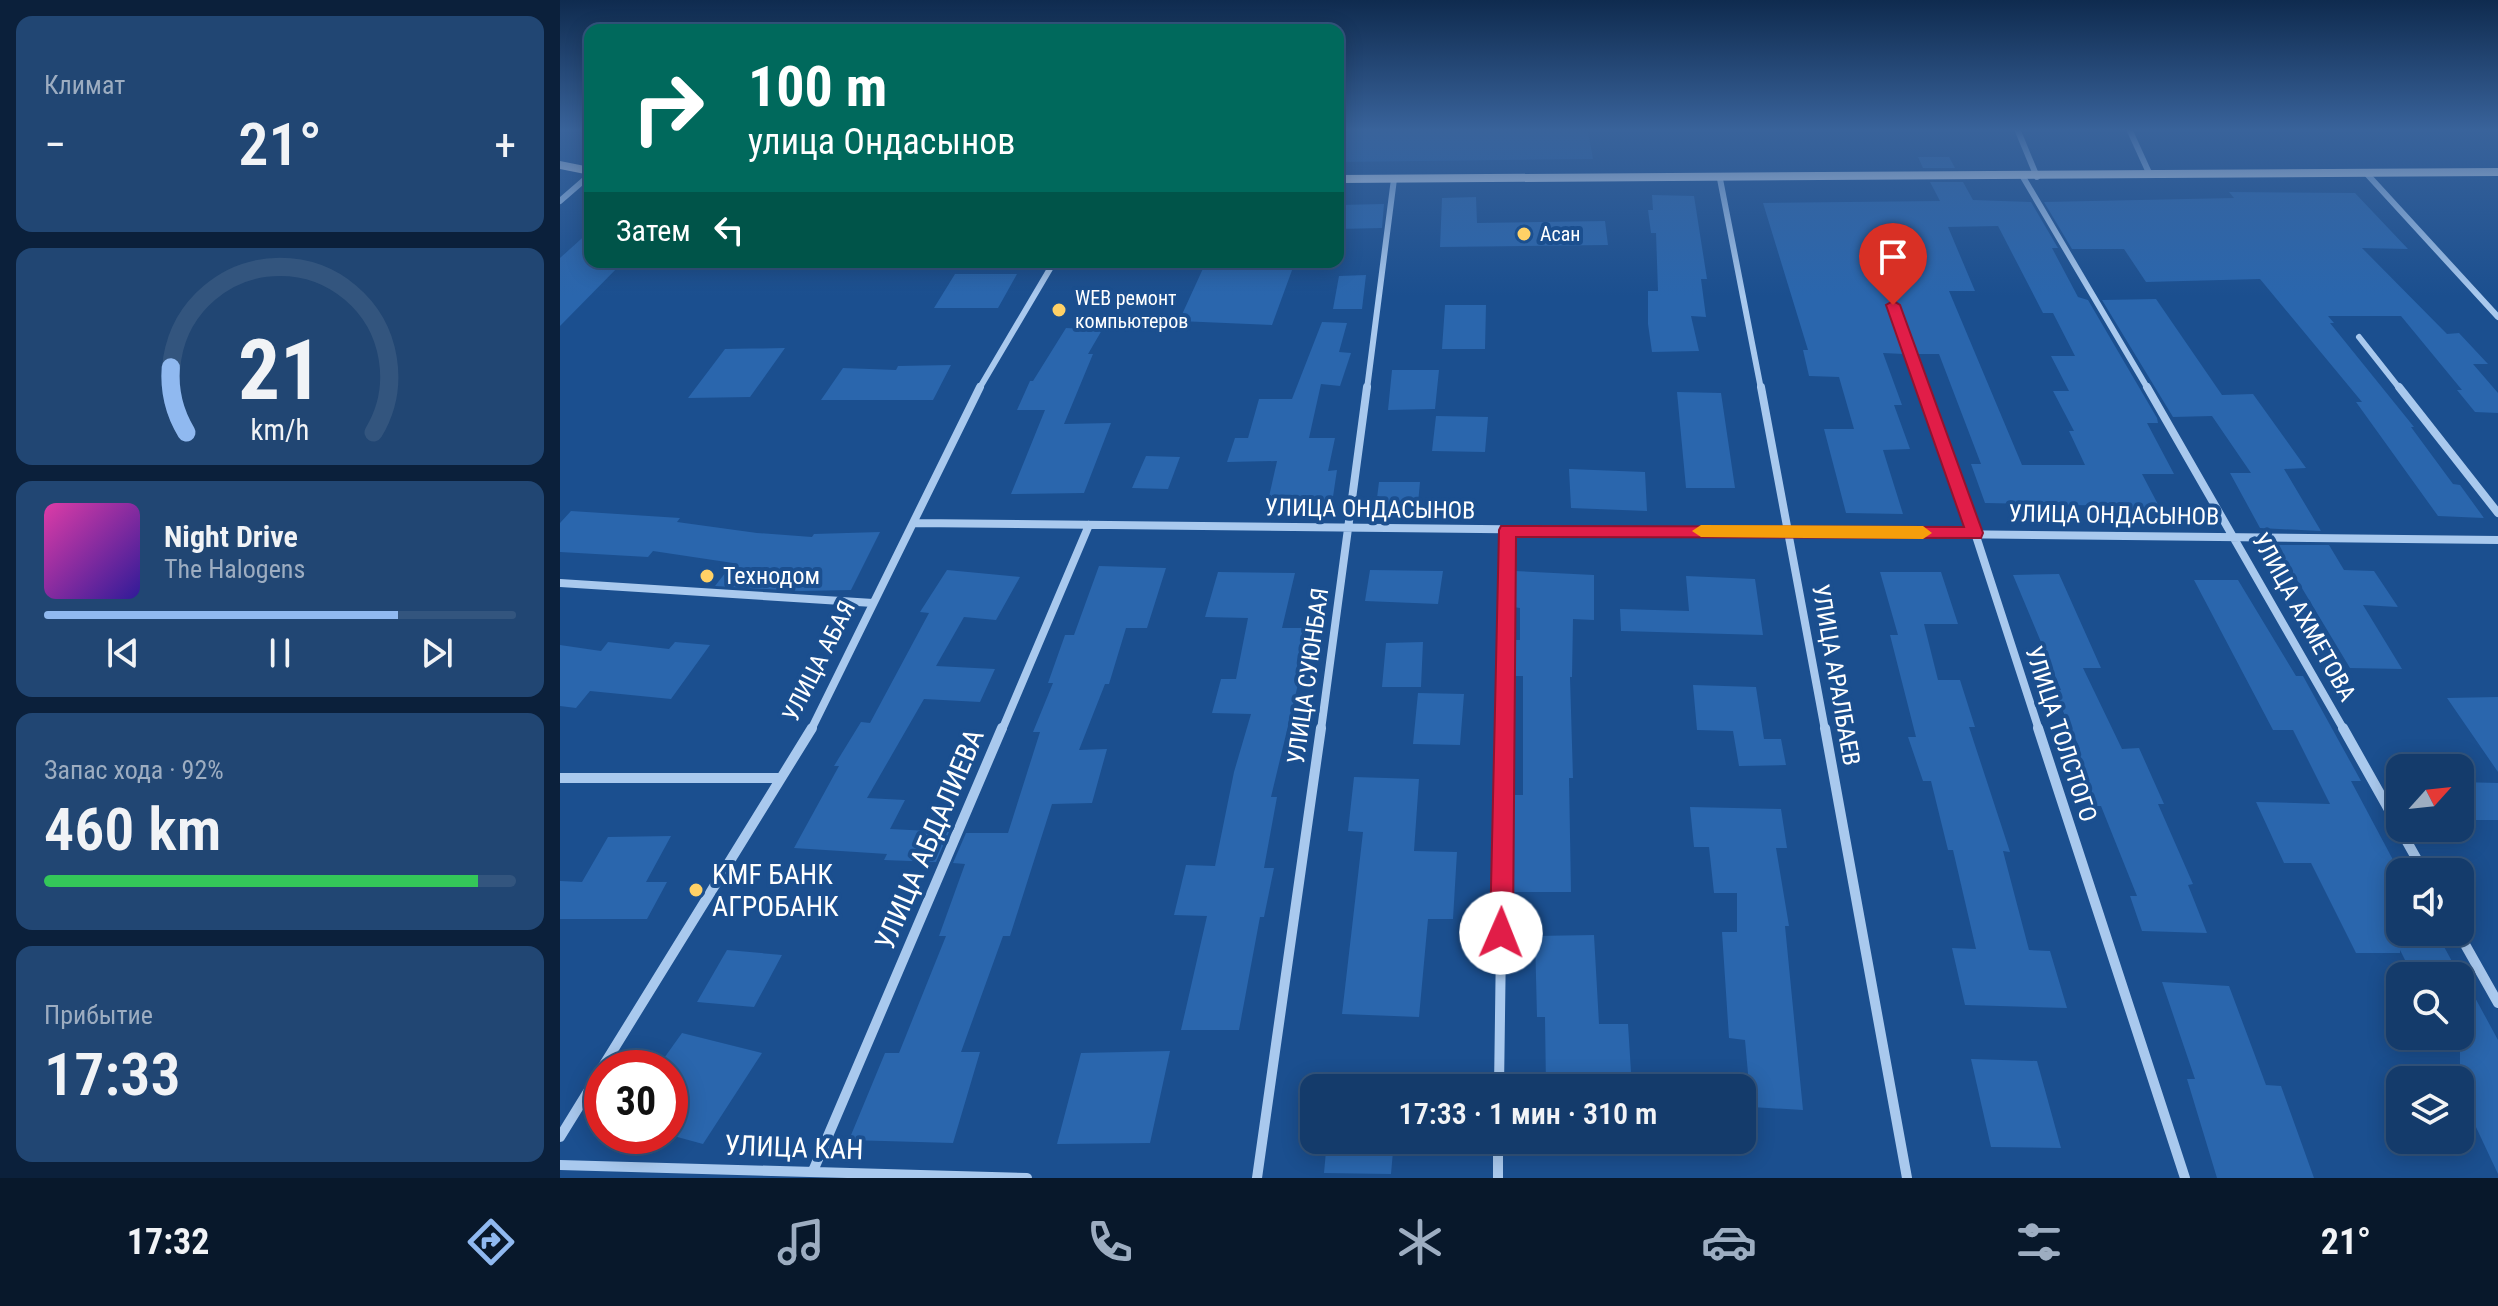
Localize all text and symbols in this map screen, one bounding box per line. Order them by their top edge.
text: 100 m [748,54,887,120]
icon: right [616,56,720,160]
text: Климат [44,70,125,100]
text: 21° [238,109,322,180]
text: − [44,119,66,171]
text: + [494,119,516,171]
text: улица Ондасынов [748,121,1016,163]
icon: left [707,208,751,252]
text: Затем [616,213,691,248]
place label: Асан [1540,222,1581,246]
pin [1859,223,1927,305]
marker: Асан [1515,225,1533,243]
icon: arrive [1871,235,1915,279]
place label: WEB ремонт компьютеров [1075,286,1188,333]
marker: WEB ремонт компьютеров [1050,301,1068,319]
text: 21 [238,321,322,418]
text: km/h [251,413,309,447]
street label: УЛИЦА ОНДАСЫНОВ [1265,493,1475,525]
street label: УЛИЦА ОНДАСЫНОВ [2009,499,2219,531]
text: Night Drive [164,519,298,554]
street label: УЛИЦА АХМЕТОВА [2246,528,2362,706]
text: The Halogens [164,554,305,584]
place label: Технодом [723,562,820,590]
marker: Технодом [698,567,716,585]
street label: УЛИЦА АРАЛБАЕВ [1806,582,1866,768]
street label: УЛИЦА СУЮНБАЯ [1282,586,1334,766]
street label: УЛИЦА АБАЯ [777,596,861,726]
icon: previous [101,631,145,675]
icon: pause [258,631,302,675]
icon: next [415,631,459,675]
street label: УЛИЦА ТОЛСТОГО [2019,643,2103,825]
street label: УЛИЦА АБДАЛИЕВА [868,724,991,954]
north arrow [2386,754,2474,842]
map controls [2386,754,2474,1154]
text: Запас хода · 92% [44,755,224,785]
text: 460 km [44,794,221,865]
place label: KMF БАНК АГРОБАНК [712,858,839,923]
button: sound [2386,858,2474,946]
marker: KMF БАНК АГРОБАНК [687,881,705,899]
position arrow [1459,891,1543,975]
button: search [2386,962,2474,1050]
text: Прибытие [44,1000,153,1030]
text: 17:33 [44,1039,181,1110]
speed limit sign: 30 [584,1050,688,1154]
button: layers [2386,1066,2474,1154]
text: 17:33 · 1 мин · 310 m [1399,1096,1657,1131]
street label: УЛИЦА КАН [724,1129,864,1166]
icon: directions [463,1214,519,1270]
icon: music [773,1214,829,1270]
icon: phone [1082,1214,1138,1270]
icon: climate [1392,1214,1448,1270]
icon: car [1701,1214,1757,1270]
icon: filters [2011,1214,2067,1270]
text: 17:32 [127,1221,209,1263]
text: 21° [2321,1221,2371,1263]

